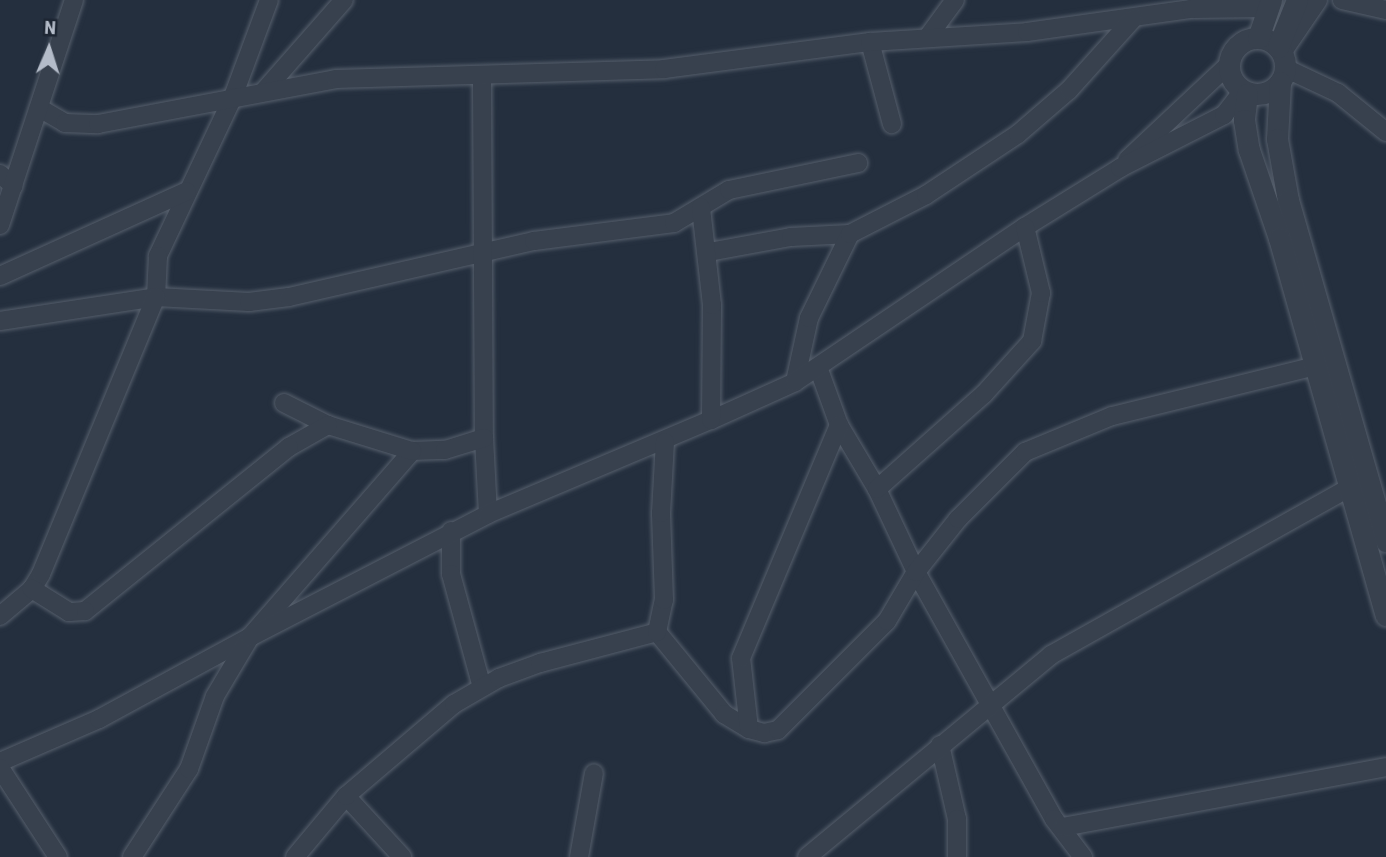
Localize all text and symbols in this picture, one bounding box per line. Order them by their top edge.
north arrow [14,14,84,84]
text: N [44,16,57,39]

